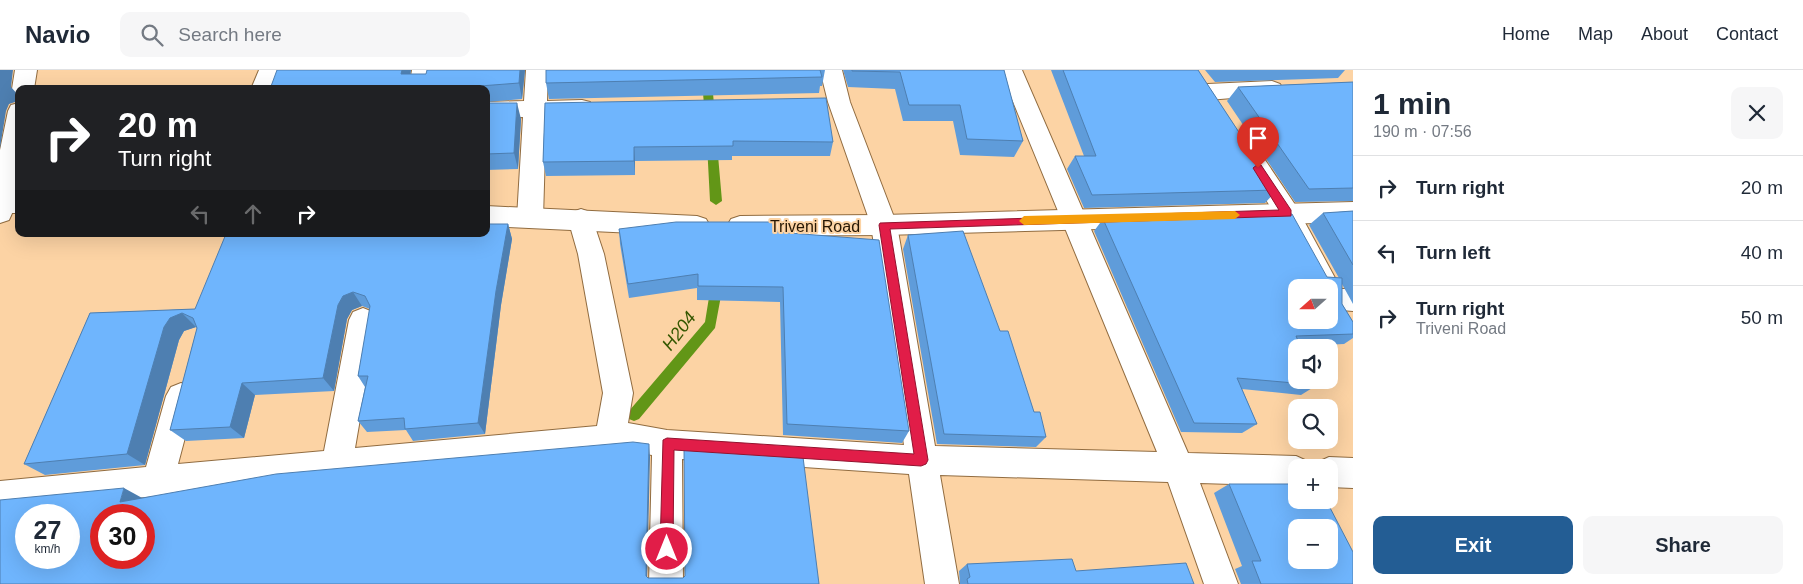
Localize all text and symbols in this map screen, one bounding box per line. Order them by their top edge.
search box [120,12,470,57]
text: Navio [25,21,90,48]
icon: search [138,21,166,49]
text: Search here [178,24,282,45]
text: Home [1502,24,1550,44]
text: Map [1578,24,1613,44]
text: About [1641,24,1688,44]
text: Contact [1716,24,1778,44]
text: 1 min [1373,87,1451,120]
button: close [1731,87,1783,139]
icon: right [35,105,100,170]
text: 20 m [118,105,198,144]
pin [1237,117,1279,168]
text: 190 m · 07:56 [1373,123,1472,140]
icon: arrive [1244,124,1272,152]
text: Turn right [118,146,211,171]
icon: right [1373,174,1401,202]
text: Turn right [1416,177,1504,198]
text: 20 m [1741,177,1783,198]
icon: left [186,200,214,228]
icon: ahead [239,200,267,228]
icon: right [292,200,320,228]
street label: Triveni Road [770,218,860,235]
icon: left [1373,239,1401,267]
text: Turn left [1416,242,1491,263]
text: 40 m [1741,242,1783,263]
north arrow [1288,279,1338,329]
map controls [1288,279,1338,569]
text: Turn right [1416,298,1504,319]
icon: right [1373,304,1401,332]
text: 50 m [1741,307,1783,328]
water label: H204 [658,308,700,354]
text: Triveni Road [1416,320,1506,337]
button: sound [1288,339,1338,389]
button: search [1288,399,1338,449]
button: + [1288,459,1338,509]
speed limit sign: 30 [90,504,155,569]
text: 27 [34,516,61,544]
button: Exit [1373,516,1573,574]
button: Share [1583,516,1783,574]
button: − [1288,519,1338,569]
position arrow [640,522,692,574]
text: km/h [34,542,61,556]

